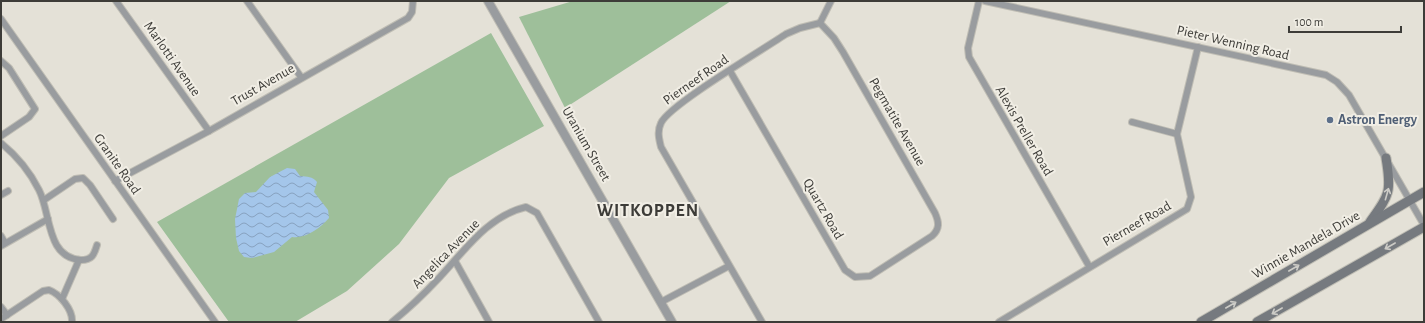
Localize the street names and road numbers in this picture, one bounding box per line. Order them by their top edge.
street label: Marlotti Avenue [141,19,203,99]
street label: Pieter Wenning Road [1175,23,1291,63]
street label: Pierneef Road [661,52,731,108]
street label: Trust Avenue [229,61,297,109]
street label: Pegmatite Avenue [866,76,928,168]
street label: Alexis Preller Road [993,84,1055,178]
street label: Uranium Street [559,104,613,184]
street label: Granite Road [91,131,143,197]
street label: Quartz Road [800,176,846,242]
street label: Pierneef Road [1101,199,1173,249]
street label: Winnie Mandela Drive [1250,208,1362,282]
street label: Angelica Avenue [410,217,482,291]

